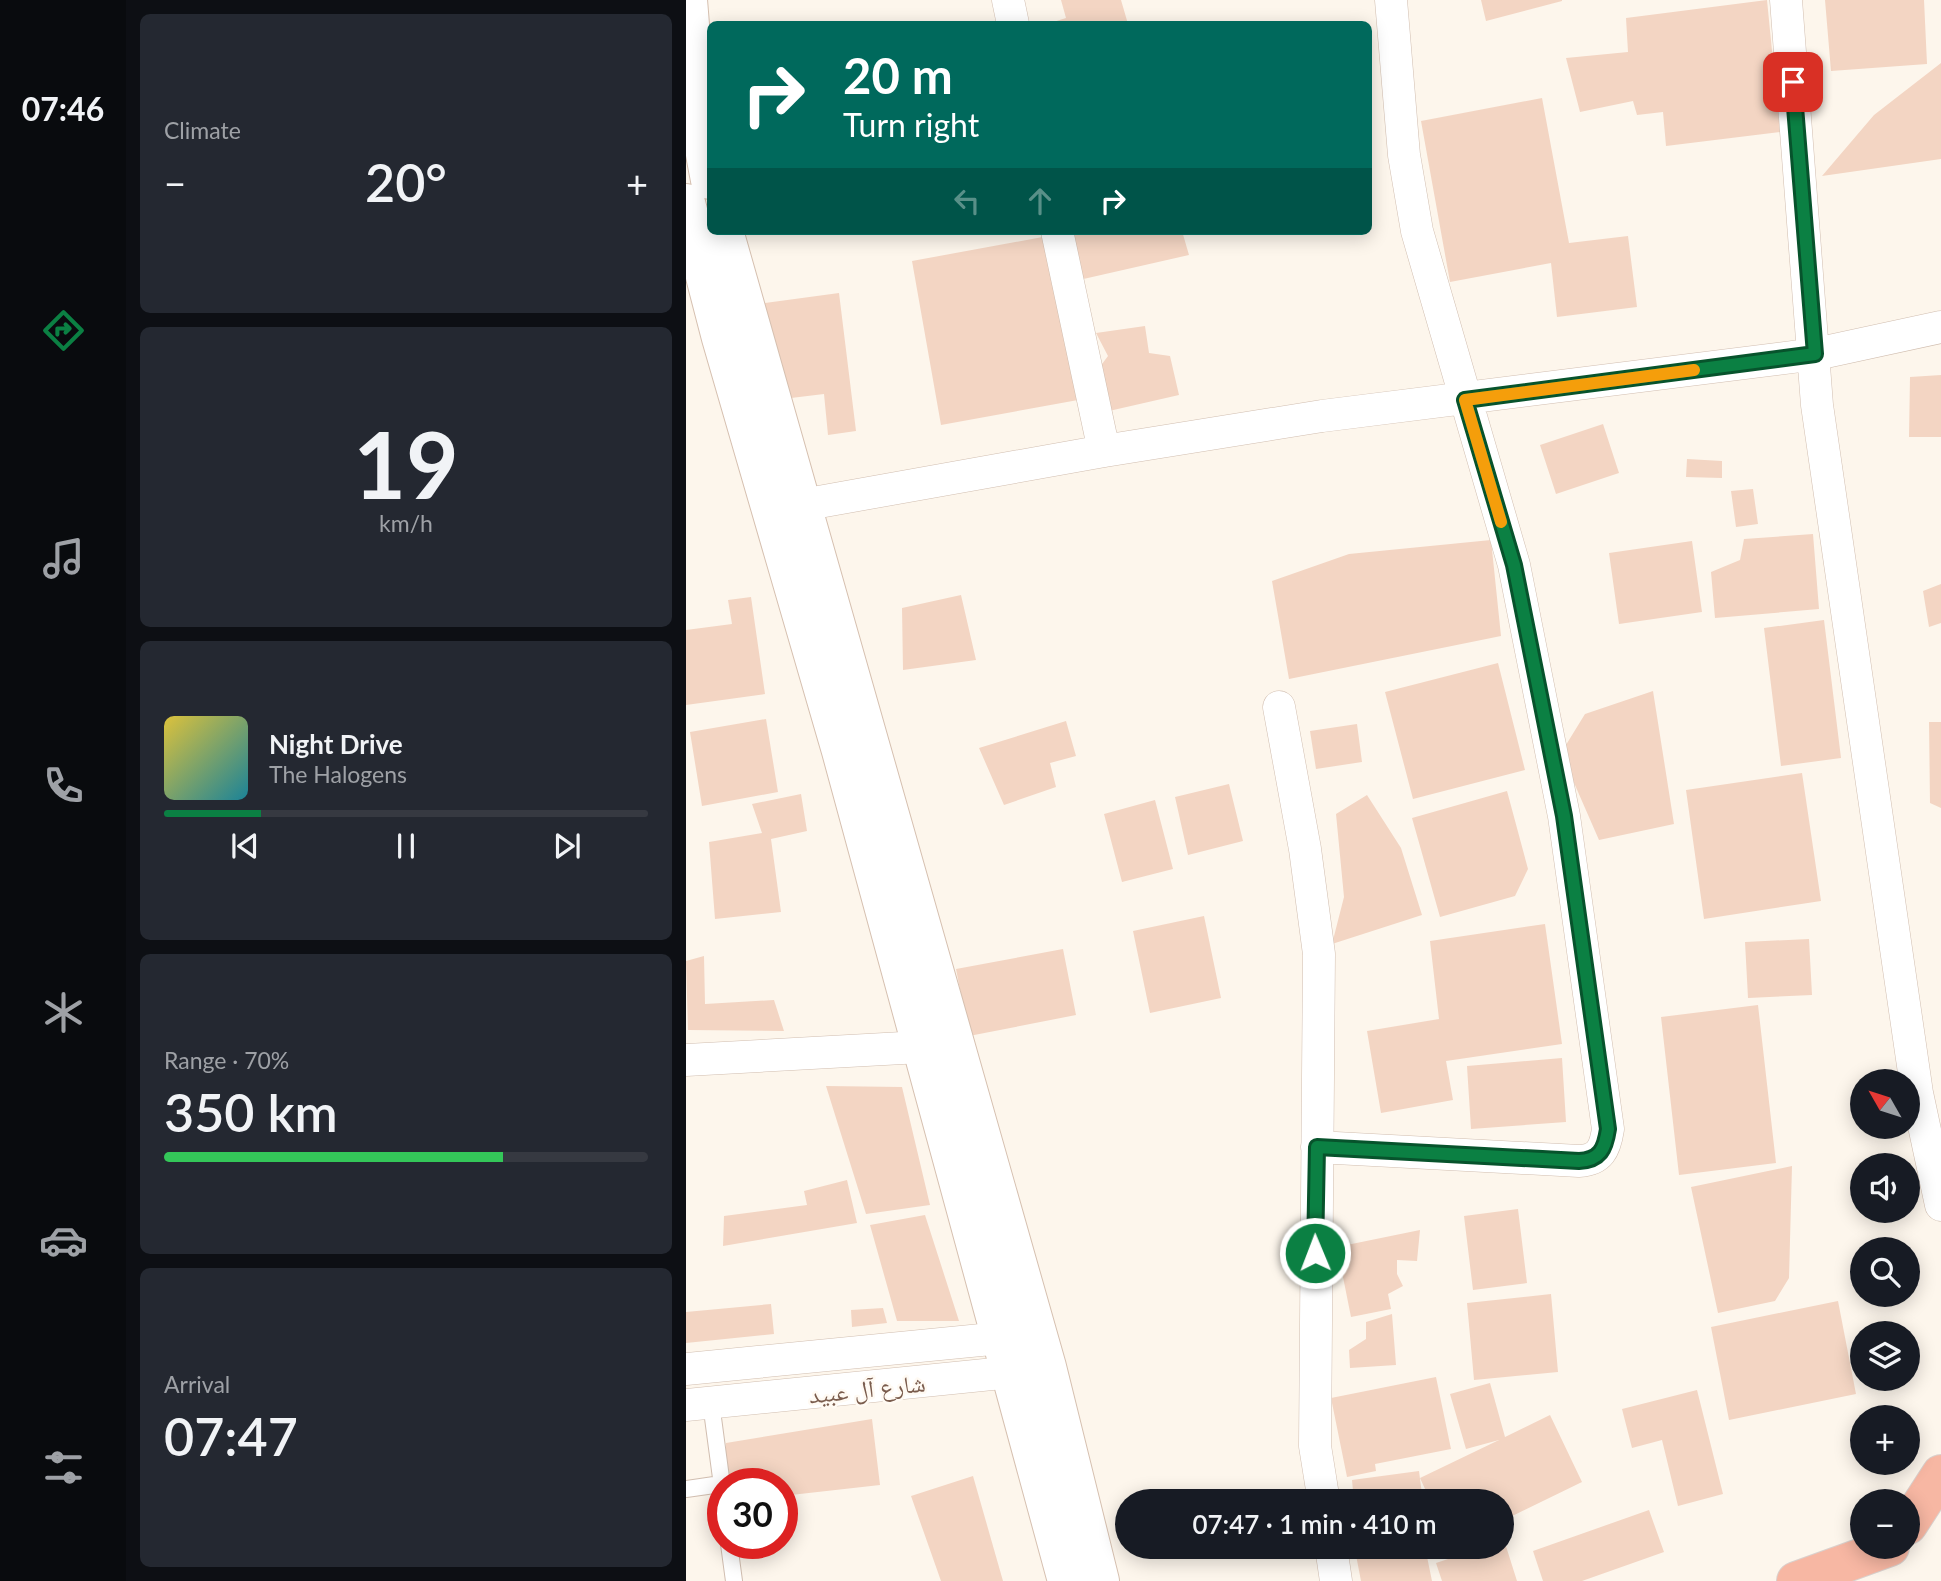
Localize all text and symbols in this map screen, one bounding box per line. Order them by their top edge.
text: 20 m [843,46,953,104]
icon: right [728,49,819,140]
pin [1763,52,1823,112]
icon: arrive [1774,63,1812,101]
text: 07:46 [22,89,104,128]
text: Turn right [843,105,979,144]
text: Climate [164,116,241,144]
text: 20° [365,151,447,213]
text: − [164,160,186,206]
text: + [626,160,648,206]
icon: left [948,182,986,220]
icon: ahead [1021,182,1059,220]
icon: right [1094,182,1132,220]
icon: directions [39,306,88,355]
text: 19 [353,409,459,518]
text: km/h [379,509,433,537]
icon: music [39,534,88,583]
text: Night Drive [269,728,403,760]
text: The Halogens [269,760,407,788]
icon: phone [39,761,88,810]
icon: previous [226,827,264,865]
icon: pause [387,827,425,865]
icon: next [548,827,586,865]
icon: climate [39,988,88,1037]
text: Range · 70% [164,1046,289,1074]
north arrow [1850,1069,1920,1139]
map controls [1850,1069,1920,1559]
text: 350 km [164,1081,338,1143]
button: sound [1850,1153,1920,1223]
icon: car [39,1216,88,1265]
position arrow [1278,1216,1352,1290]
button: search [1850,1237,1920,1307]
button: layers [1850,1321,1920,1391]
street label: شارع آل عبيد [807,1367,927,1411]
text: Arrival [164,1370,230,1398]
text: 07:47 [164,1405,298,1467]
button: + [1850,1405,1920,1475]
icon: filters [39,1443,88,1492]
speed limit sign: 30 [707,1468,798,1559]
button: − [1850,1489,1920,1559]
text: 07:47 · 1 min · 410 m [1192,1508,1437,1540]

